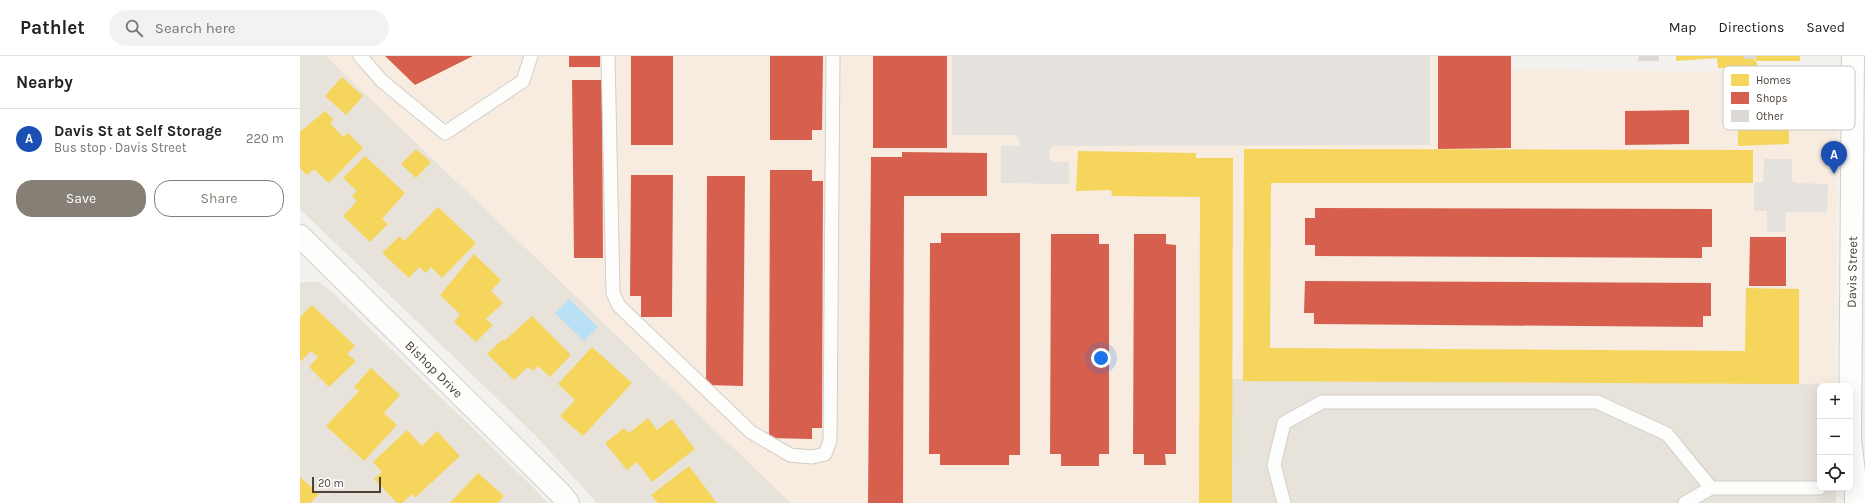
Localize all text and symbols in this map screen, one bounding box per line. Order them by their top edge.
search box [109,10,389,46]
text: Pathlet [20,17,85,39]
icon: search [123,17,145,39]
text: Search here [155,19,236,37]
text: Map [1669,19,1697,36]
text: Directions [1719,19,1784,36]
text: Saved [1806,19,1845,36]
legend [1723,66,1855,130]
text: Nearby [16,72,73,92]
text: Homes [1756,74,1791,87]
text: Shops [1756,92,1788,105]
text: Other [1756,110,1784,123]
text: Davis St at Self Storage [54,122,222,140]
text: A [25,131,33,146]
text: 220 m [246,131,284,146]
text: Bus stop · Davis Street [54,140,187,155]
pin: A [1821,141,1847,174]
button: Save [16,180,146,217]
button: Share [154,180,284,217]
street label: Davis Street [1844,236,1860,308]
street label: Bishop Drive [403,337,467,401]
your location [1091,348,1111,368]
map controls [1817,383,1853,491]
button: + [1817,383,1853,419]
button: − [1817,419,1853,455]
button: locate [1817,455,1853,491]
scale bar [312,475,381,494]
text: 20 m [318,477,344,490]

